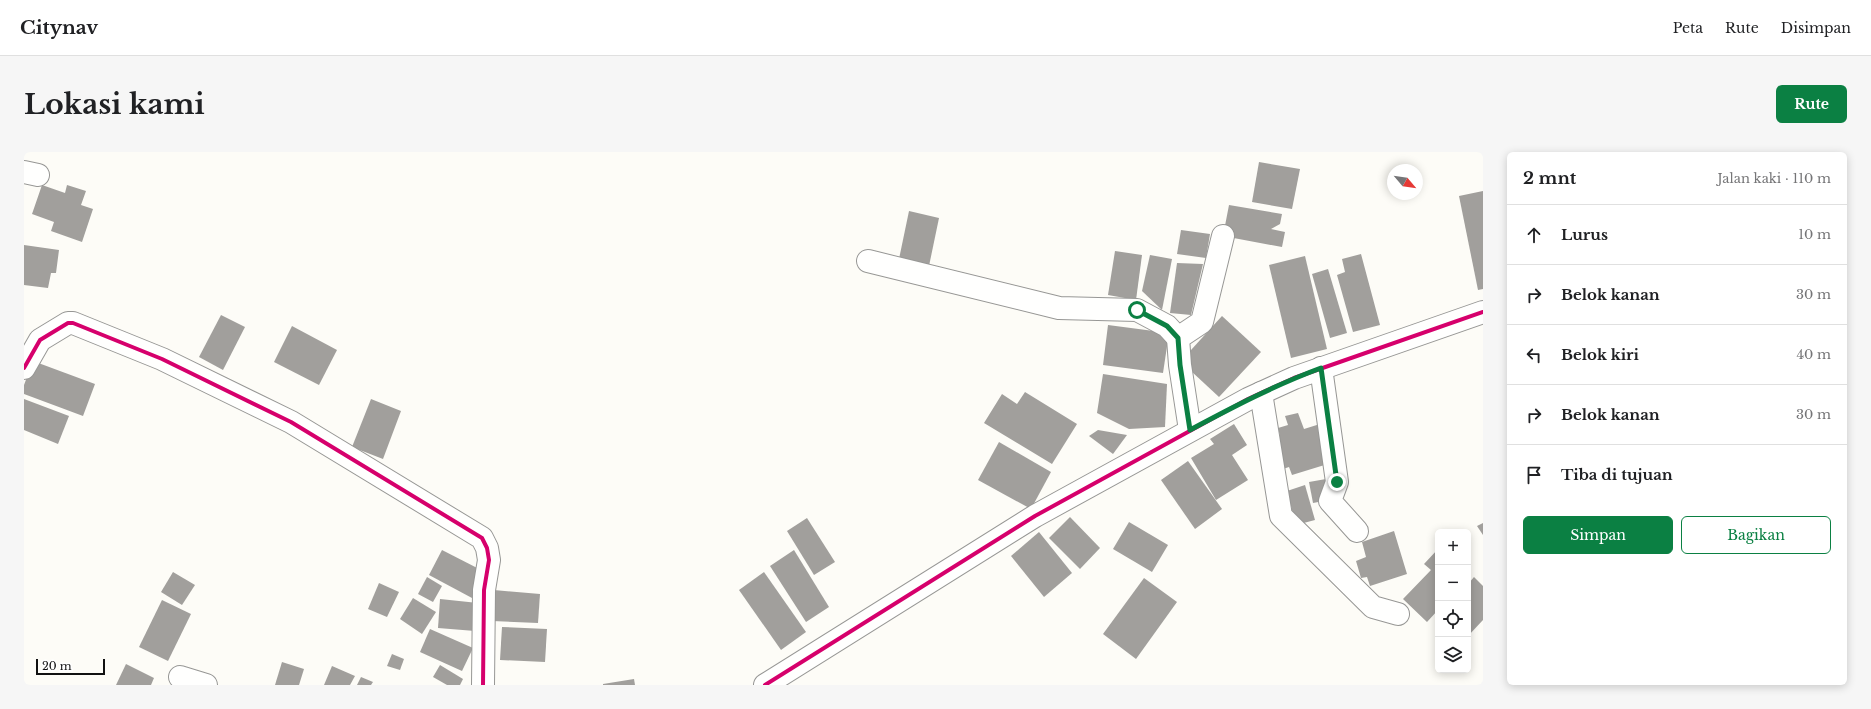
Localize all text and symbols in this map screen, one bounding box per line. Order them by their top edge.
text: Citynav [20,16,98,39]
text: Peta [1673,19,1703,37]
text: Rute [1725,19,1759,37]
text: Disimpan [1781,19,1851,37]
button: Rute [1776,85,1847,123]
text: Lokasi kami [24,87,205,122]
north arrow [1387,164,1423,200]
text: 2 mnt [1523,168,1576,189]
text: Jalan kaki · 110 m [1718,170,1831,187]
icon: ahead [1523,224,1545,246]
text: Lurus [1561,225,1608,244]
text: 10 m [1798,226,1831,243]
icon: right [1523,284,1545,306]
text: Belok kanan [1561,285,1660,304]
text: 30 m [1796,286,1831,303]
route start [1128,301,1146,319]
icon: left [1523,344,1545,366]
text: Belok kiri [1561,345,1639,364]
text: 40 m [1796,346,1831,363]
icon: right [1523,404,1545,426]
text: Belok kanan [1561,405,1660,424]
text: 30 m [1796,406,1831,423]
icon: arrive [1523,464,1545,486]
text: Tiba di tujuan [1561,465,1673,484]
route end [1328,473,1346,491]
button: Simpan [1523,516,1673,554]
button: Bagikan [1681,516,1831,554]
map controls [1435,529,1471,673]
button: + [1435,529,1471,565]
button: − [1435,565,1471,601]
button: locate [1435,601,1471,637]
button: layers [1435,637,1471,673]
scale bar [36,657,105,676]
text: 20 m [42,659,72,673]

